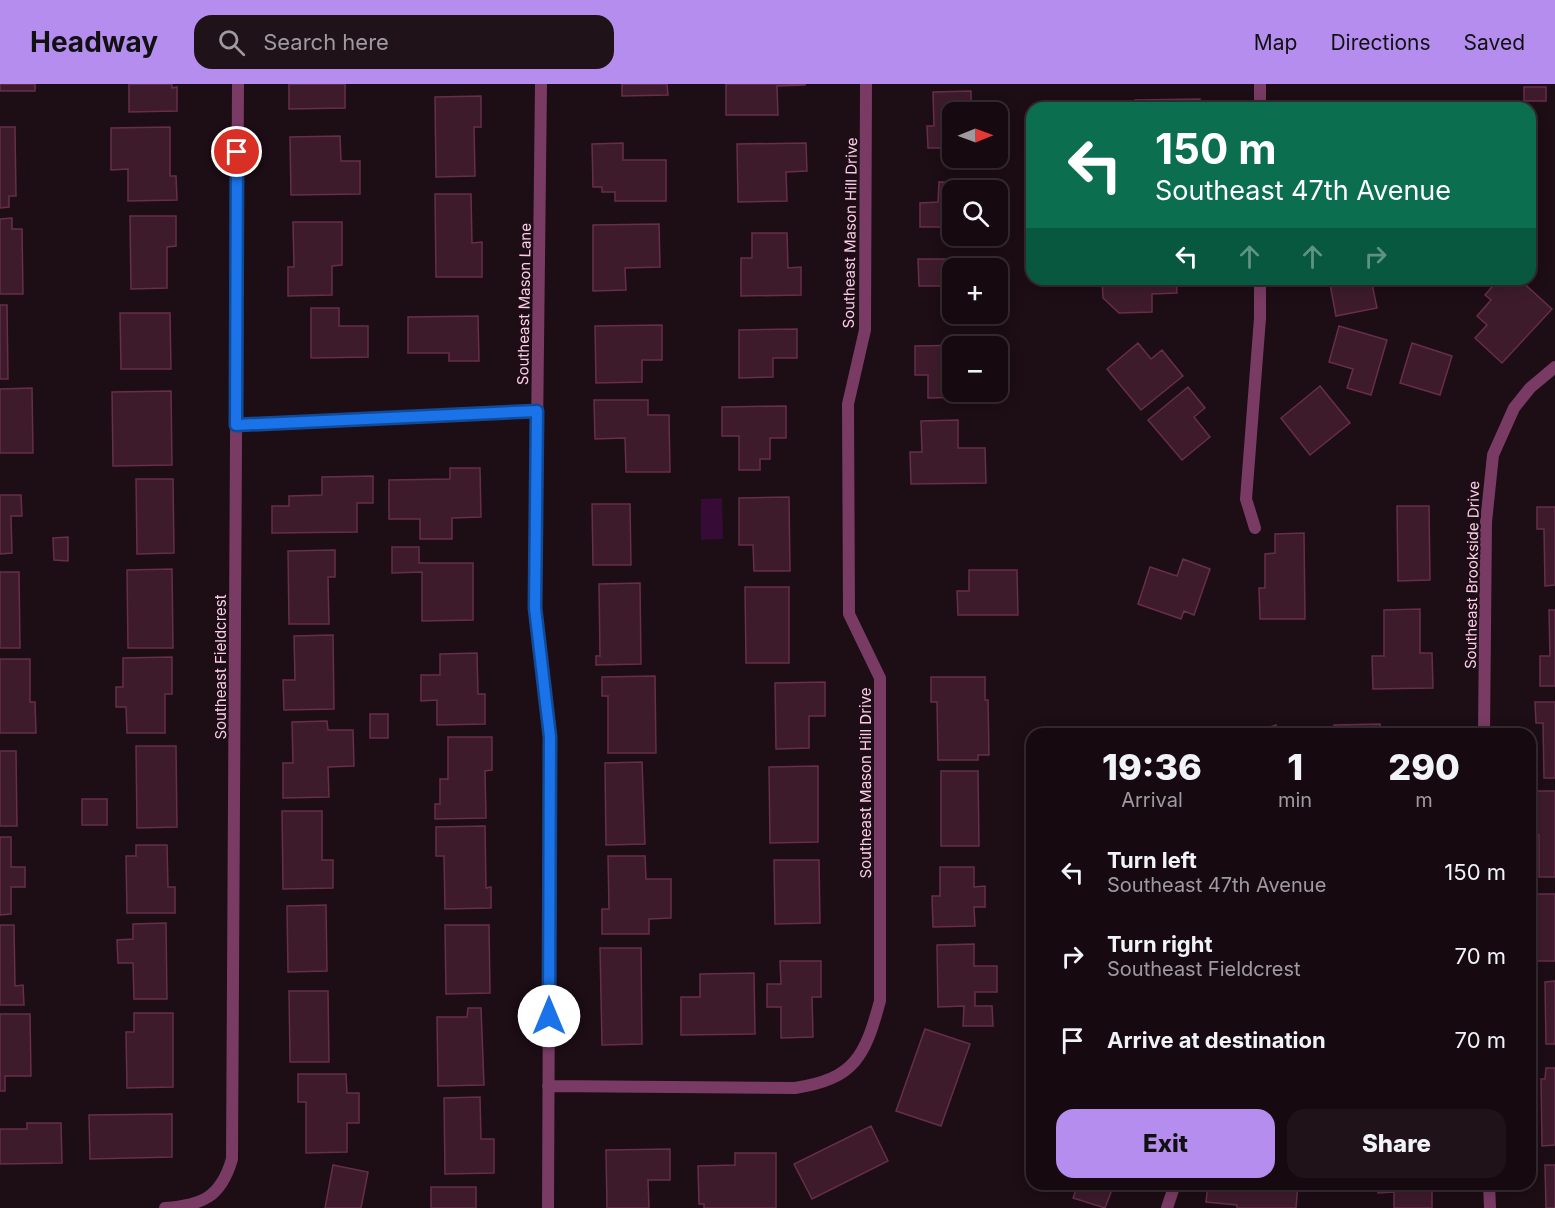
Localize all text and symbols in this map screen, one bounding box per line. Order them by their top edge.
search box [194,15,614,69]
text: Headway [30,25,158,59]
icon: search [215,26,248,59]
text: Search here [263,29,389,55]
text: Map [1254,30,1297,55]
text: Directions [1330,30,1431,55]
text: Saved [1464,30,1525,55]
north arrow [942,102,1008,168]
map controls [942,102,1008,402]
text: 150 m [1155,123,1277,174]
pin [211,126,262,177]
icon: left [1056,126,1134,204]
icon: arrive [220,135,253,168]
street label: Southeast Mason Hill Drive [839,137,861,329]
text: Southeast 47th Avenue [1155,174,1451,207]
button: search [942,180,1008,246]
street label: Southeast Mason Lane [513,223,535,385]
icon: left [1170,240,1203,273]
icon: ahead [1233,240,1266,273]
icon: ahead [1296,240,1329,273]
icon: right [1359,240,1392,273]
button: + [942,258,1008,324]
button: − [942,336,1008,402]
street label: Southeast Brookside Drive [1461,481,1483,669]
street label: Southeast Fieldcrest [211,594,230,740]
street label: Southeast Mason Hill Drive [856,687,875,879]
text: 19:36 [1102,745,1202,789]
text: 1 [1287,745,1303,789]
text: 290 [1388,745,1460,789]
text: Arrival [1121,788,1183,812]
text: min [1278,788,1312,812]
text: m [1415,788,1433,812]
text: Turn left [1107,847,1197,873]
icon: left [1056,856,1089,889]
text: 150 m [1444,859,1506,885]
text: Southeast 47th Avenue [1107,873,1326,897]
text: Turn right [1107,931,1213,957]
icon: right [1056,940,1089,973]
text: 70 m [1455,943,1506,969]
text: Southeast Fieldcrest [1107,957,1301,981]
position arrow [517,984,581,1048]
icon: arrive [1056,1024,1089,1057]
text: Arrive at destination [1107,1027,1326,1053]
text: 70 m [1455,1027,1506,1053]
button: Exit [1056,1109,1275,1178]
button: Share [1287,1109,1506,1178]

